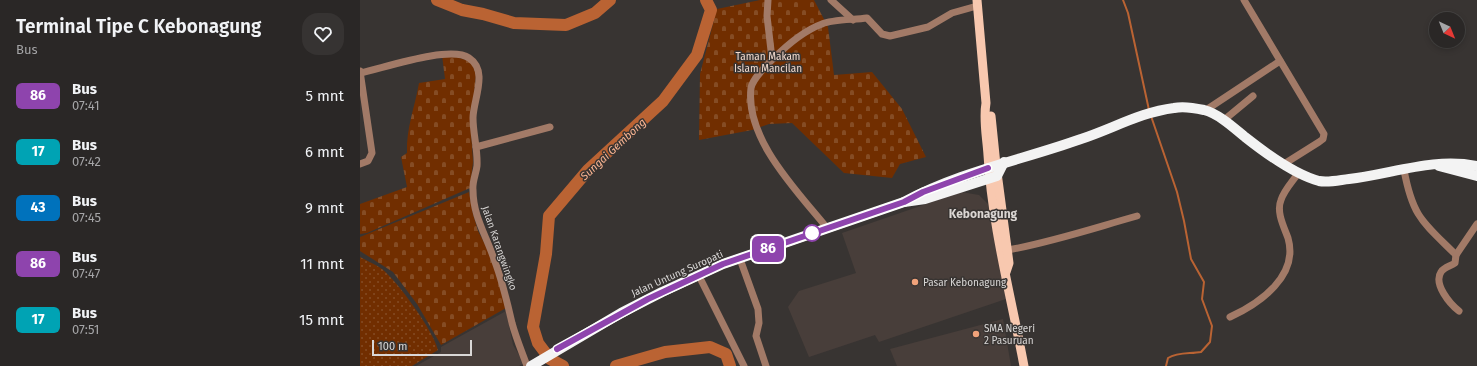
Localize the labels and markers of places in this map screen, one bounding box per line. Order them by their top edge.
unlabelled marker [803,224,821,242]
marker: Pasar Kebonagung [910,277,920,287]
place label: Pasar Kebonagung [923,277,1007,289]
place label: SMA Negeri 2 Pasuruan [984,323,1035,347]
marker: SMA Negeri 2 Pasuruan [971,329,981,339]

